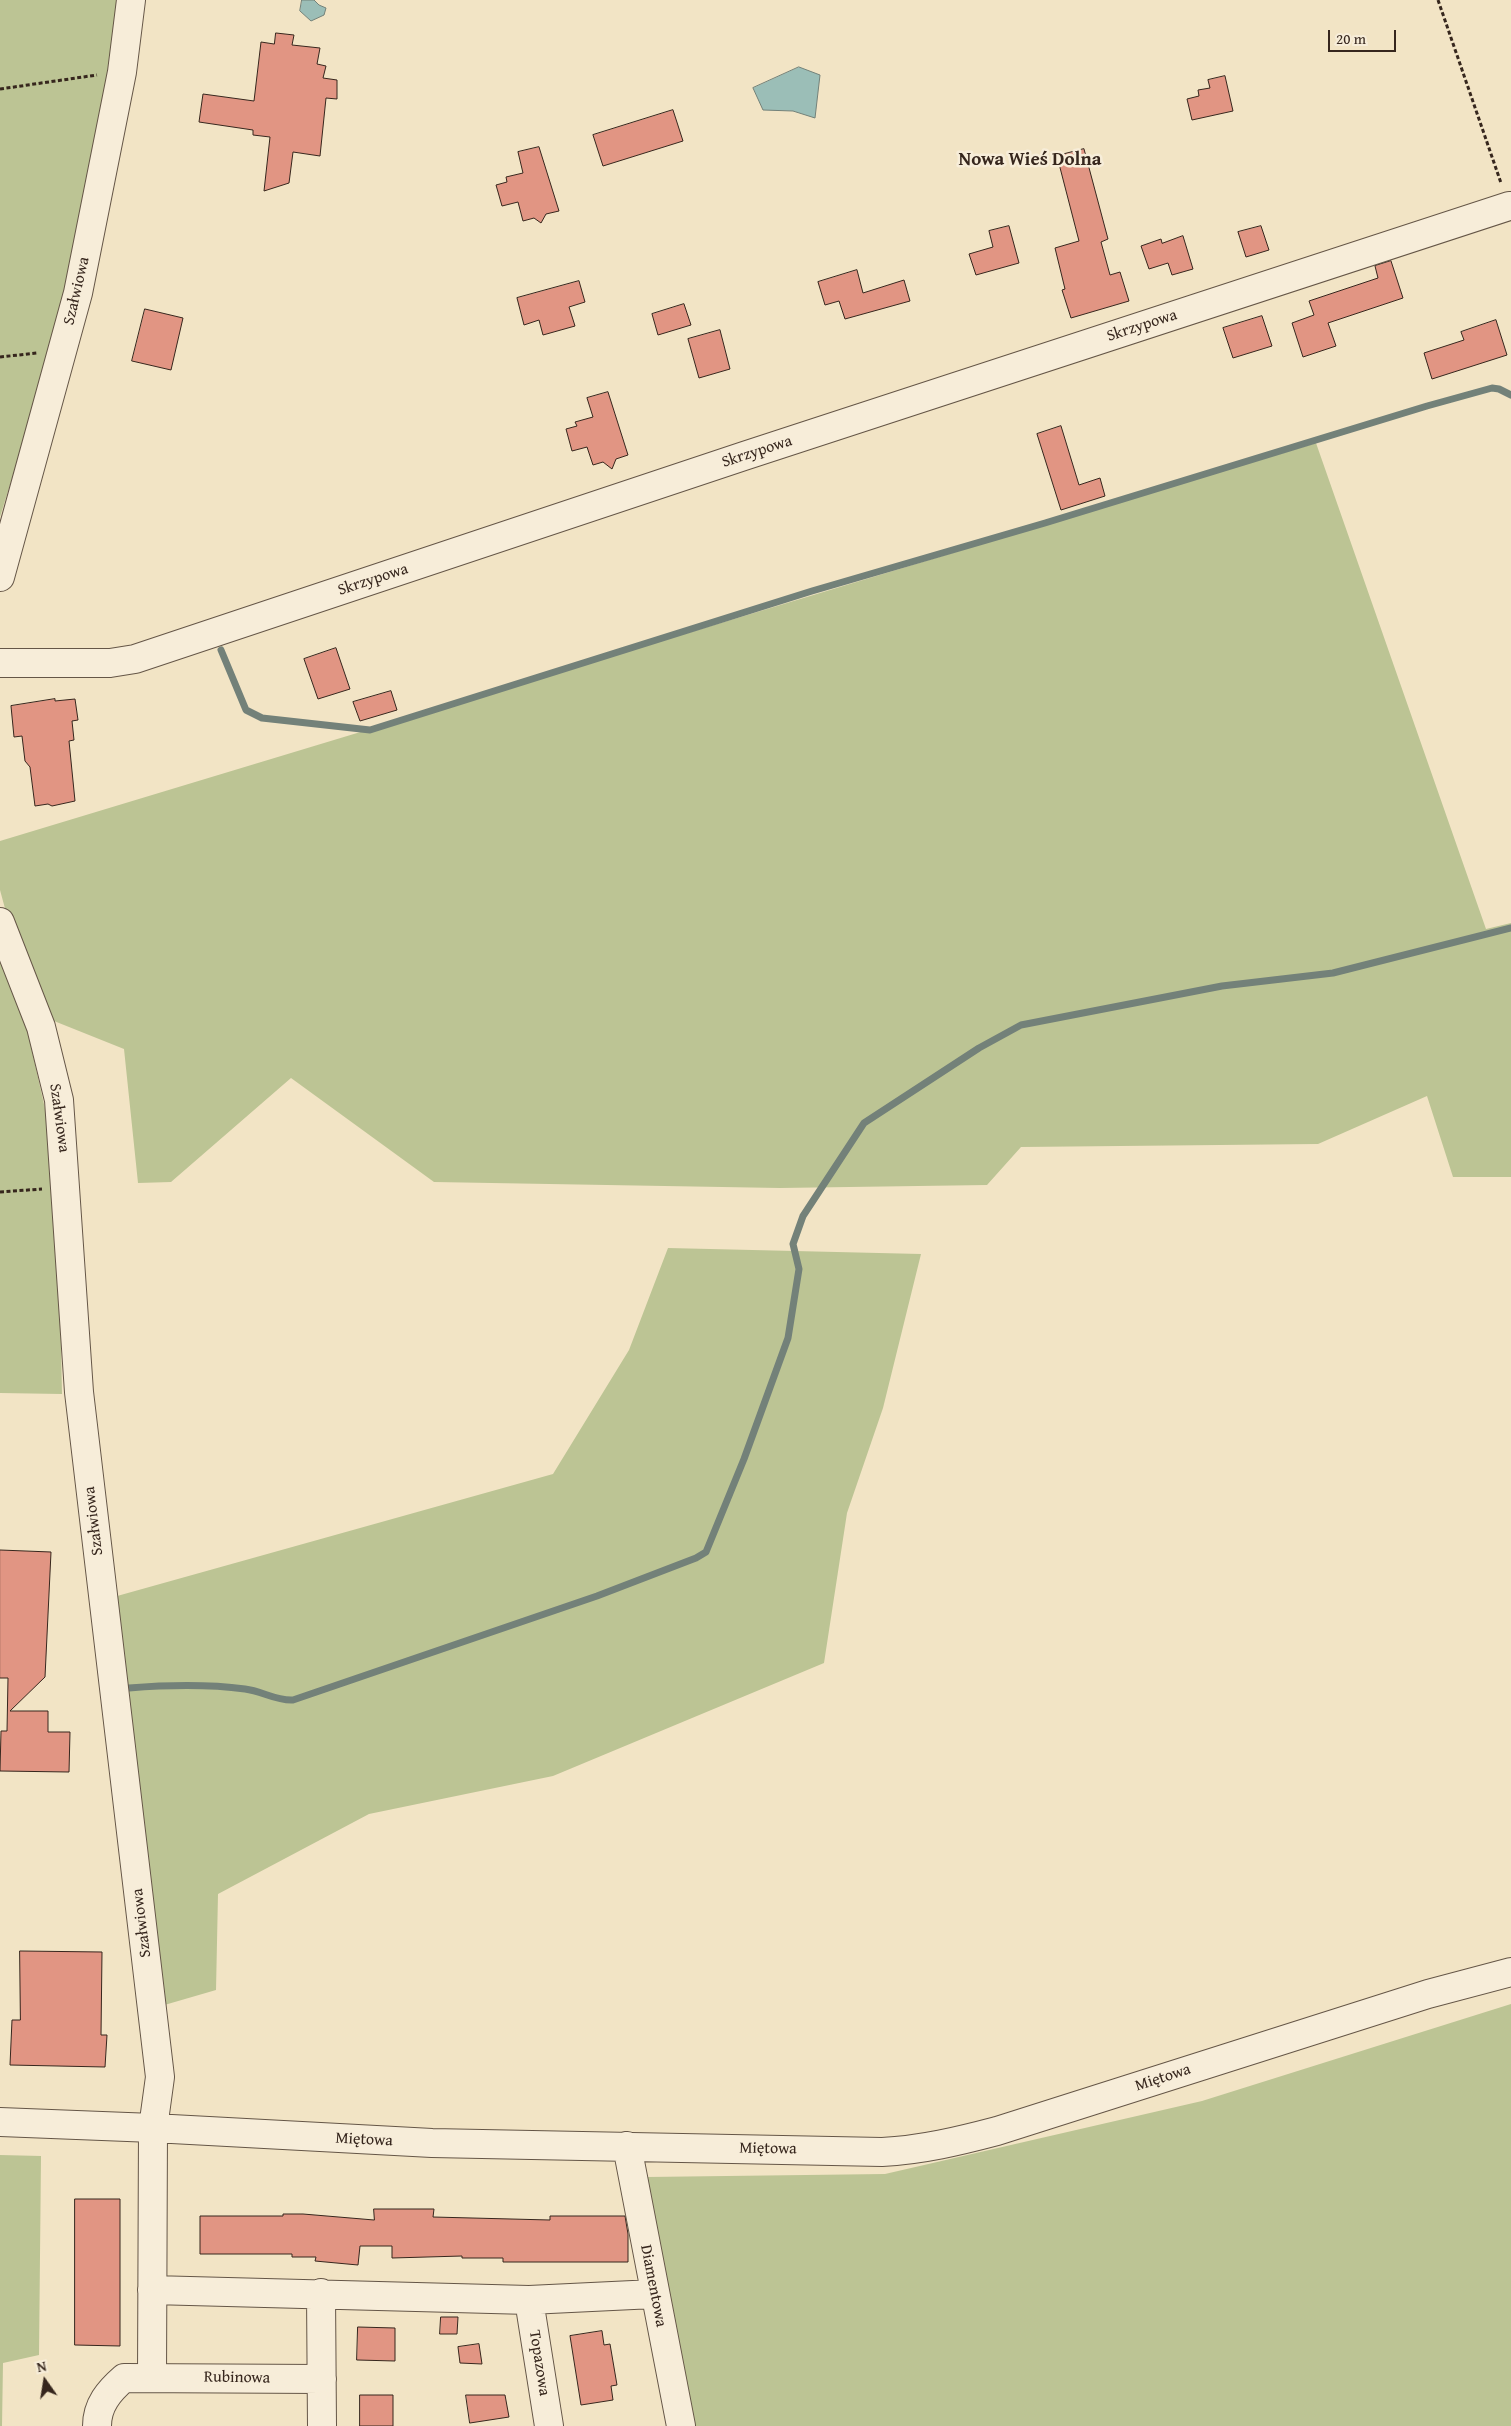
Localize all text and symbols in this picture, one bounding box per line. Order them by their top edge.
scale bar [1331,20,1398,52]
text: 20 m [1336,28,1366,49]
district label: Nowa Wieś Dolna [959,149,1101,171]
street label: Szałwiowa [60,255,94,327]
street label: Skrzypowa [1104,306,1180,346]
street label: Skrzypowa [719,432,795,472]
street label: Skrzypowa [335,560,411,600]
street label: Szałwiowa [45,1082,73,1154]
street label: Szałwiowa [80,1485,108,1557]
street label: Szałwiowa [128,1887,156,1959]
street label: Miętowa [1133,2060,1193,2096]
street label: Miętowa [335,2129,393,2151]
street label: Miętowa [739,2139,797,2159]
street label: Diamentowa [636,2243,670,2329]
street label: Topazowa [524,2329,554,2397]
north arrow [20,2356,70,2406]
text: N [35,2356,48,2377]
street label: Rubinowa [204,2368,270,2388]

